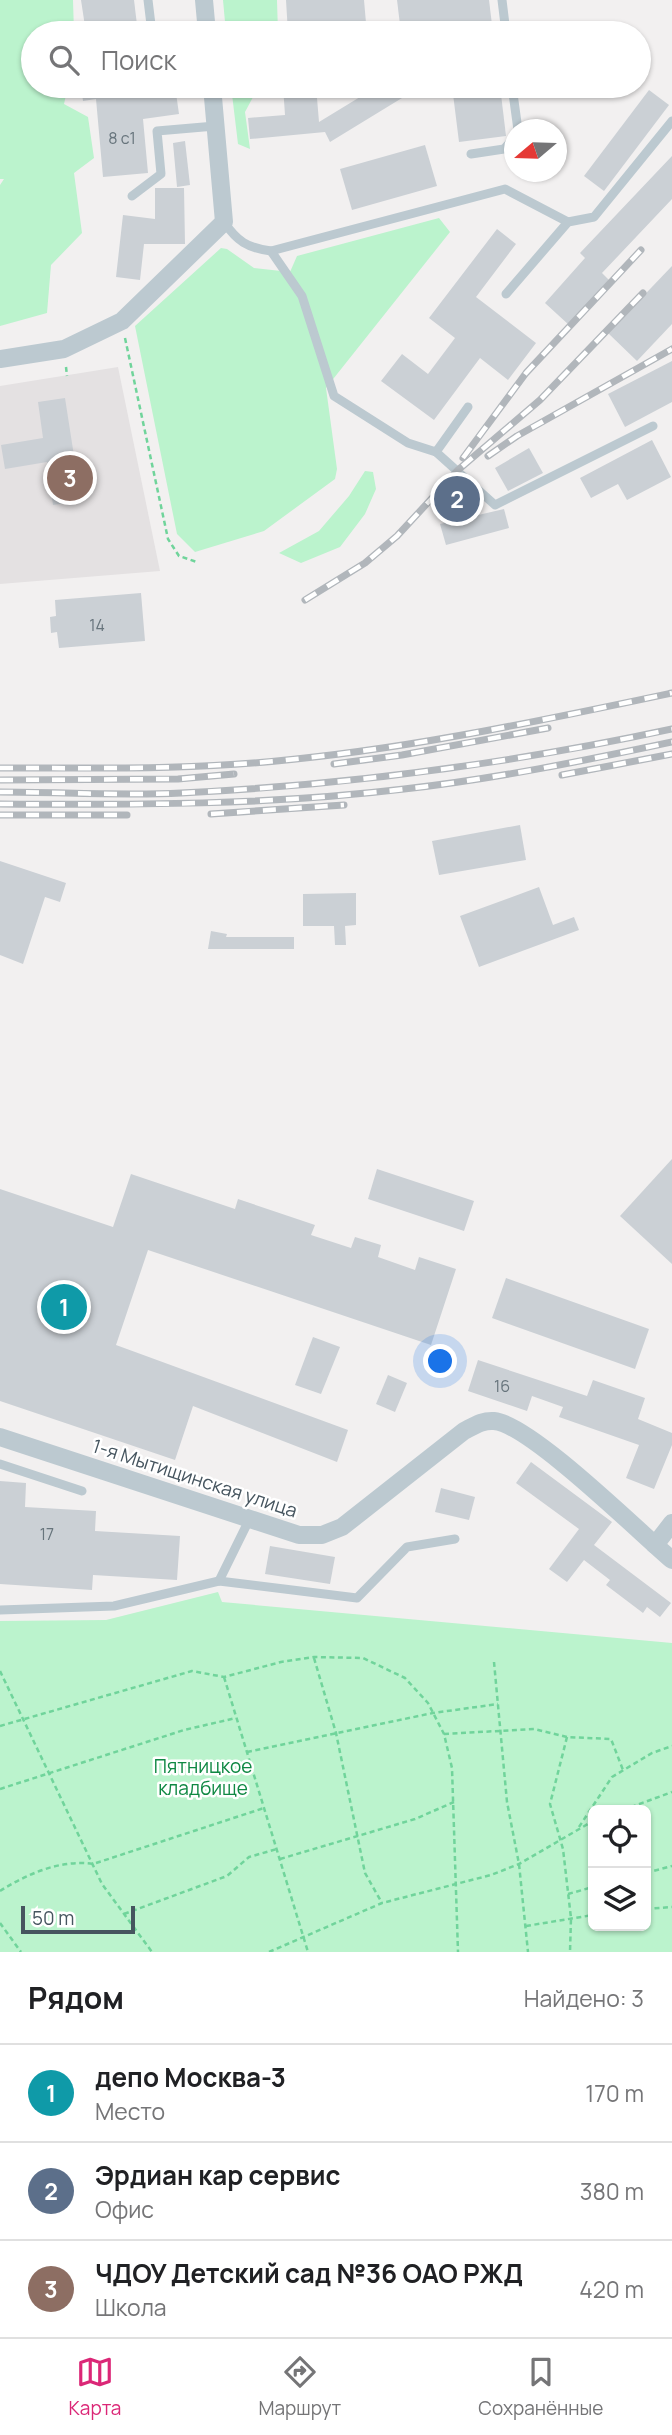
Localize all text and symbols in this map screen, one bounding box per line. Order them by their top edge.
search box [21,21,651,98]
icon: search [45,41,83,79]
text: Поиск [101,42,176,78]
north arrow [504,119,567,182]
house number: 8 с1 [108,127,136,149]
pin: 3 [47,452,93,504]
pin: 2 [434,473,480,525]
house number: 14 [89,614,105,636]
pin: 1 [41,1281,87,1333]
your location [423,1344,457,1378]
house number: 16 [494,1375,510,1397]
street label: 1-я Мытищинская улица [89,1433,301,1523]
house number: 17 [40,1523,54,1545]
park label: Пятницкое кладбище [154,1753,252,1801]
map controls [588,1805,651,1931]
button: locate [588,1805,651,1868]
button: layers [588,1868,651,1931]
scale bar [21,1903,135,1935]
text: 50 m [32,1905,74,1931]
text: Рядом [28,1977,124,2018]
text: Найдено: 3 [524,1982,644,2014]
text: депо Москва-3 [95,2059,286,2095]
text: 1 [46,2077,56,2109]
text: 170 m [585,2077,644,2109]
text: Место [95,2095,165,2127]
text: Эрдиан кар сервис [95,2157,340,2193]
text: 2 [44,2175,58,2207]
text: 380 m [580,2175,644,2207]
text: Офис [95,2193,154,2225]
text: ЧДОУ Детский сад №36 ОАО РЖД [95,2255,523,2291]
text: 3 [44,2273,58,2305]
text: 420 m [579,2273,644,2305]
text: Школа [95,2291,167,2323]
tab: Карта [69,2353,121,2421]
tab: Маршрут [259,2353,341,2421]
tab: Сохранённые [478,2353,603,2421]

